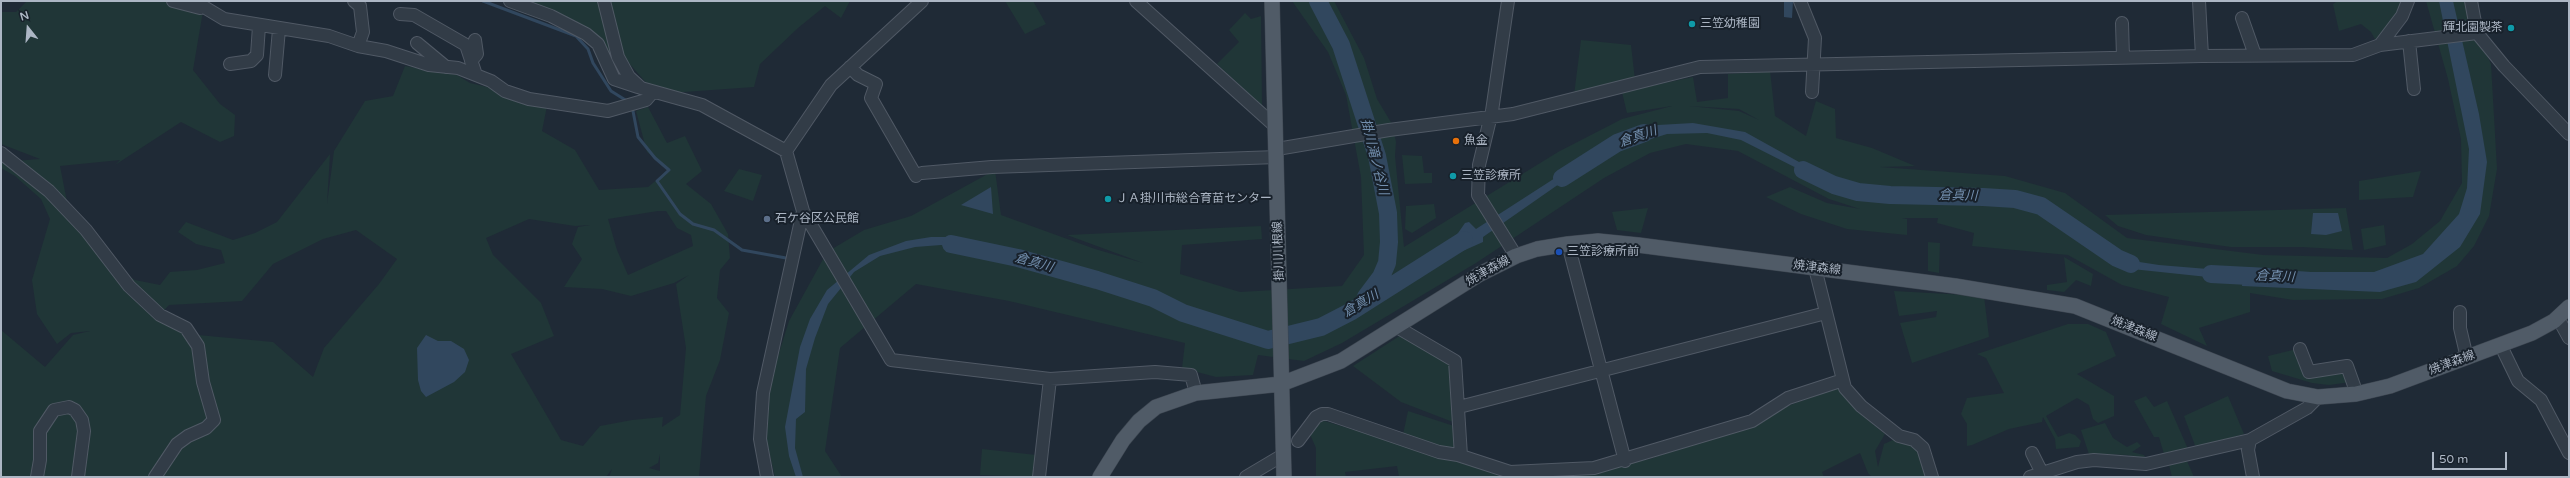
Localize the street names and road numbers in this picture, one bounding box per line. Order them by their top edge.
street label: 掛川川根線 [1271,221,1287,281]
street label: 焼津森線 [1464,253,1512,289]
street label: 焼津森線 [1792,258,1842,278]
street label: 焼津森線 [2109,313,2159,345]
street label: 焼津森線 [2427,348,2477,378]

